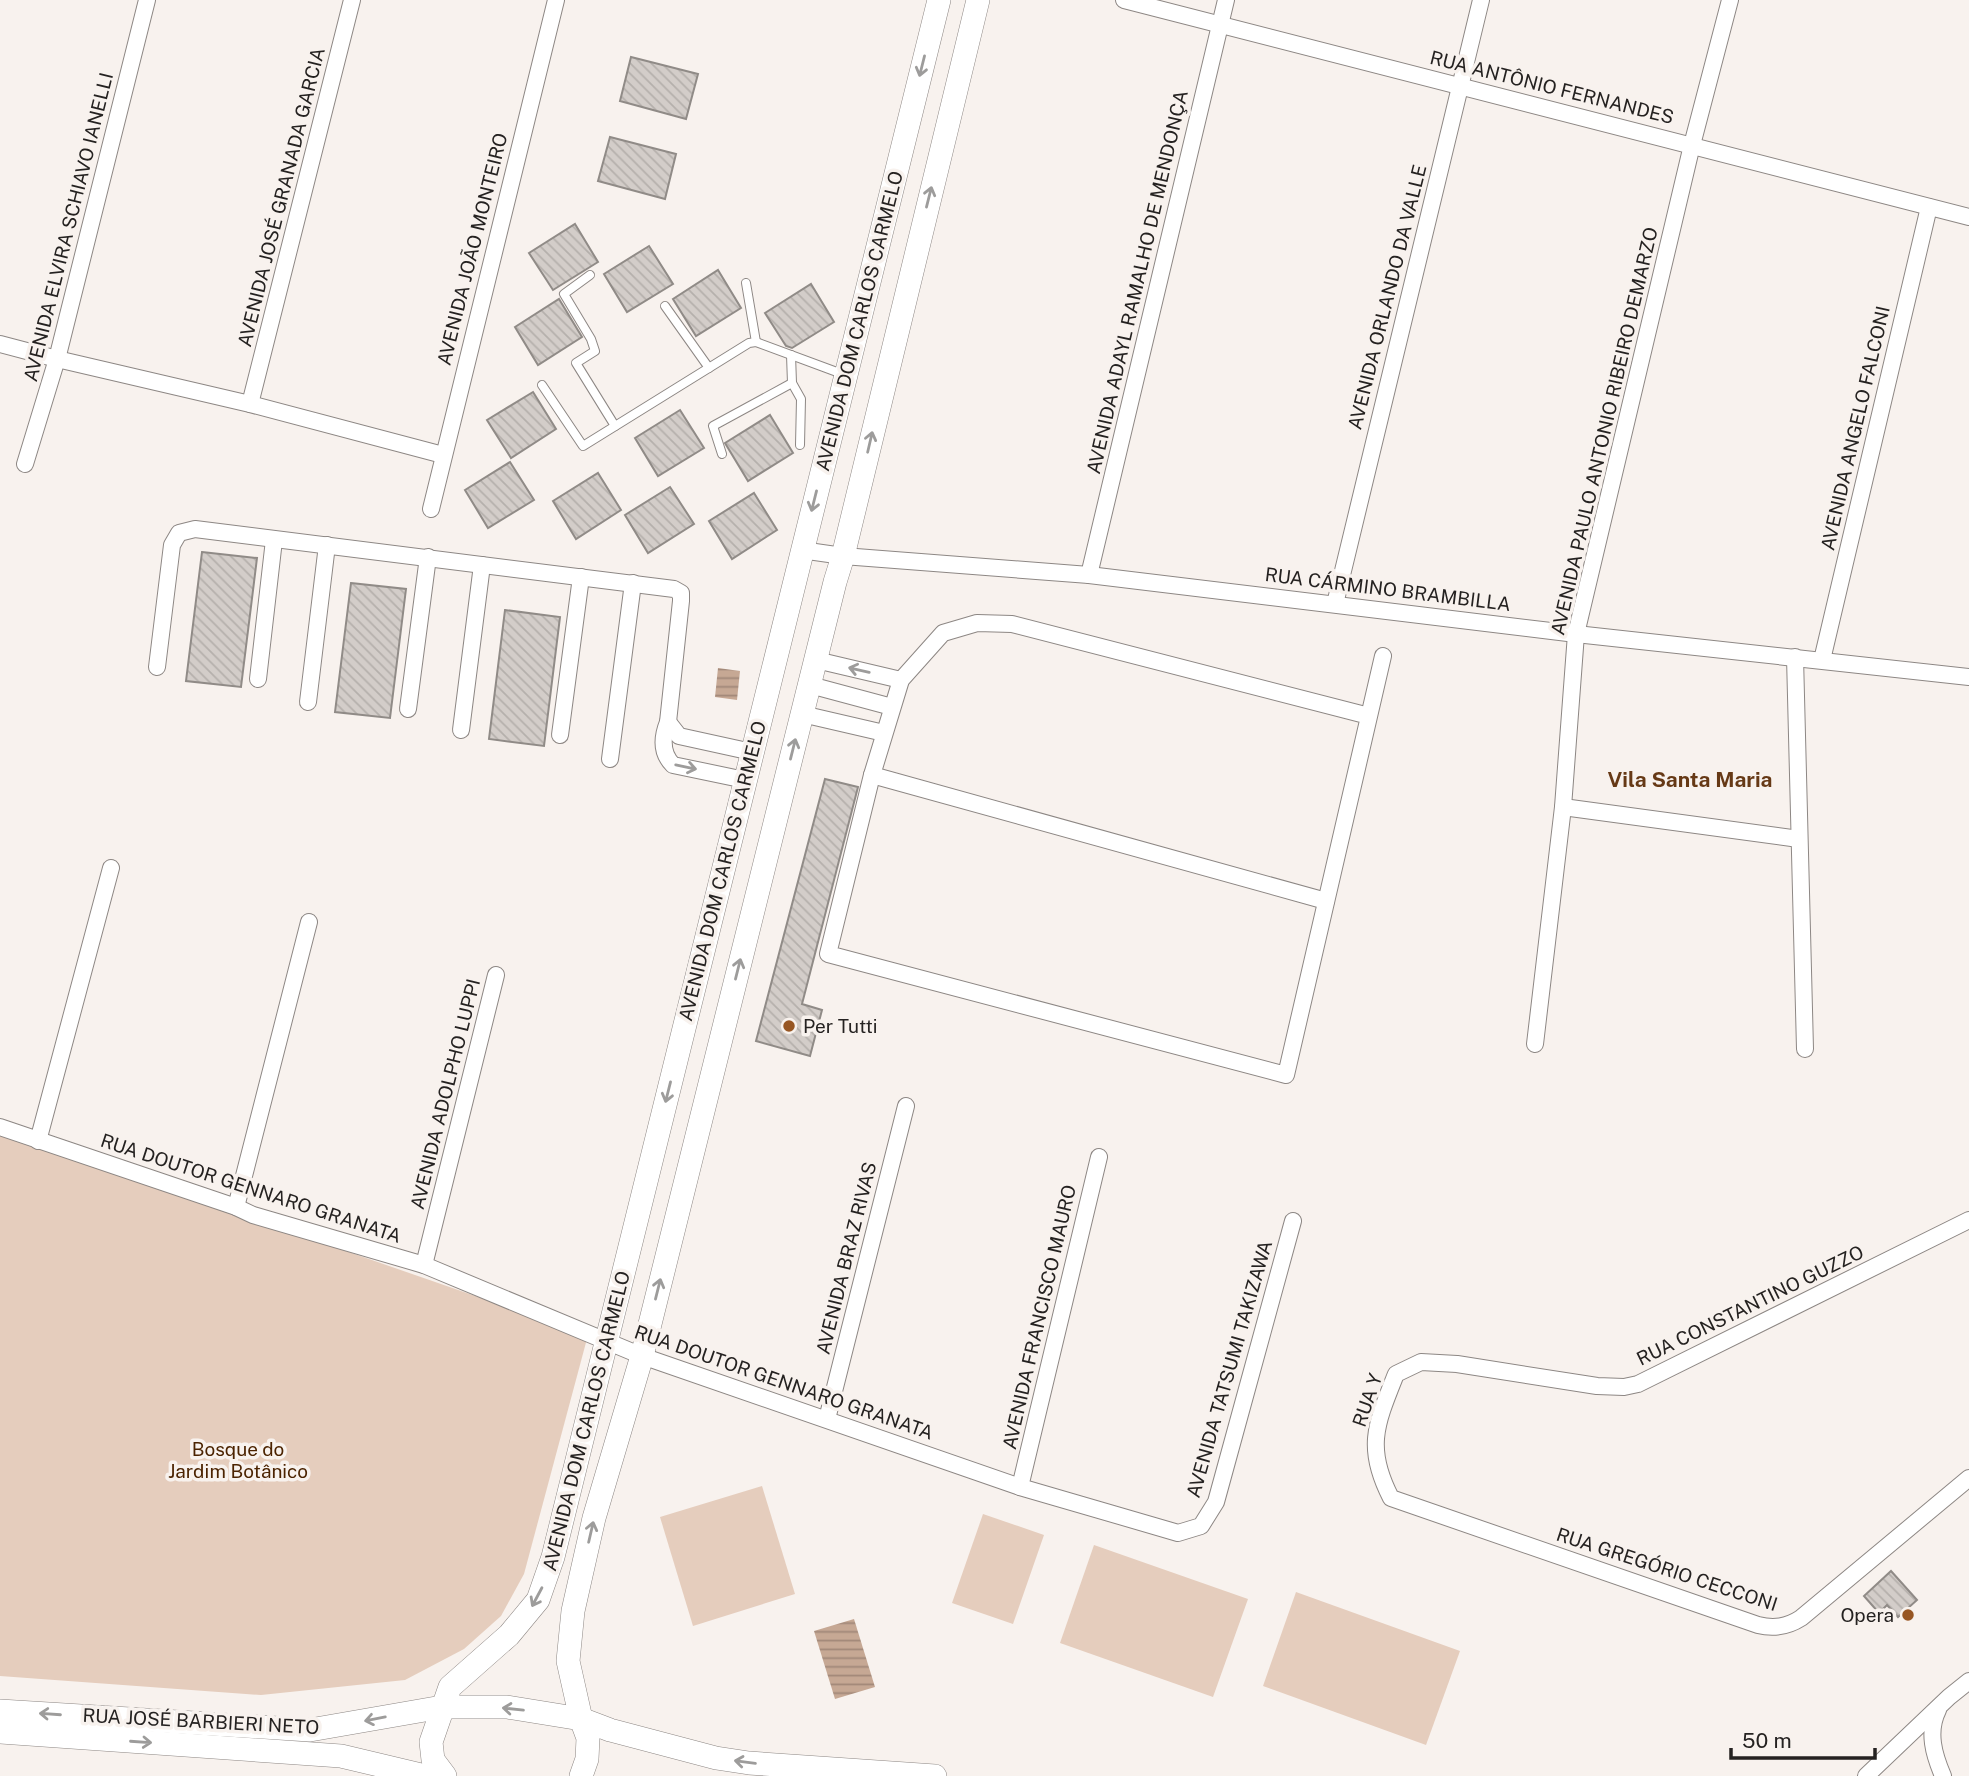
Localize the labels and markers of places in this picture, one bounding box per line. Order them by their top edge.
place label: Per Tutti [803,1015,878,1037]
marker: Per Tutti [781,1018,797,1034]
place label: Opera [1841,1604,1894,1626]
marker: Opera [1900,1607,1916,1623]

